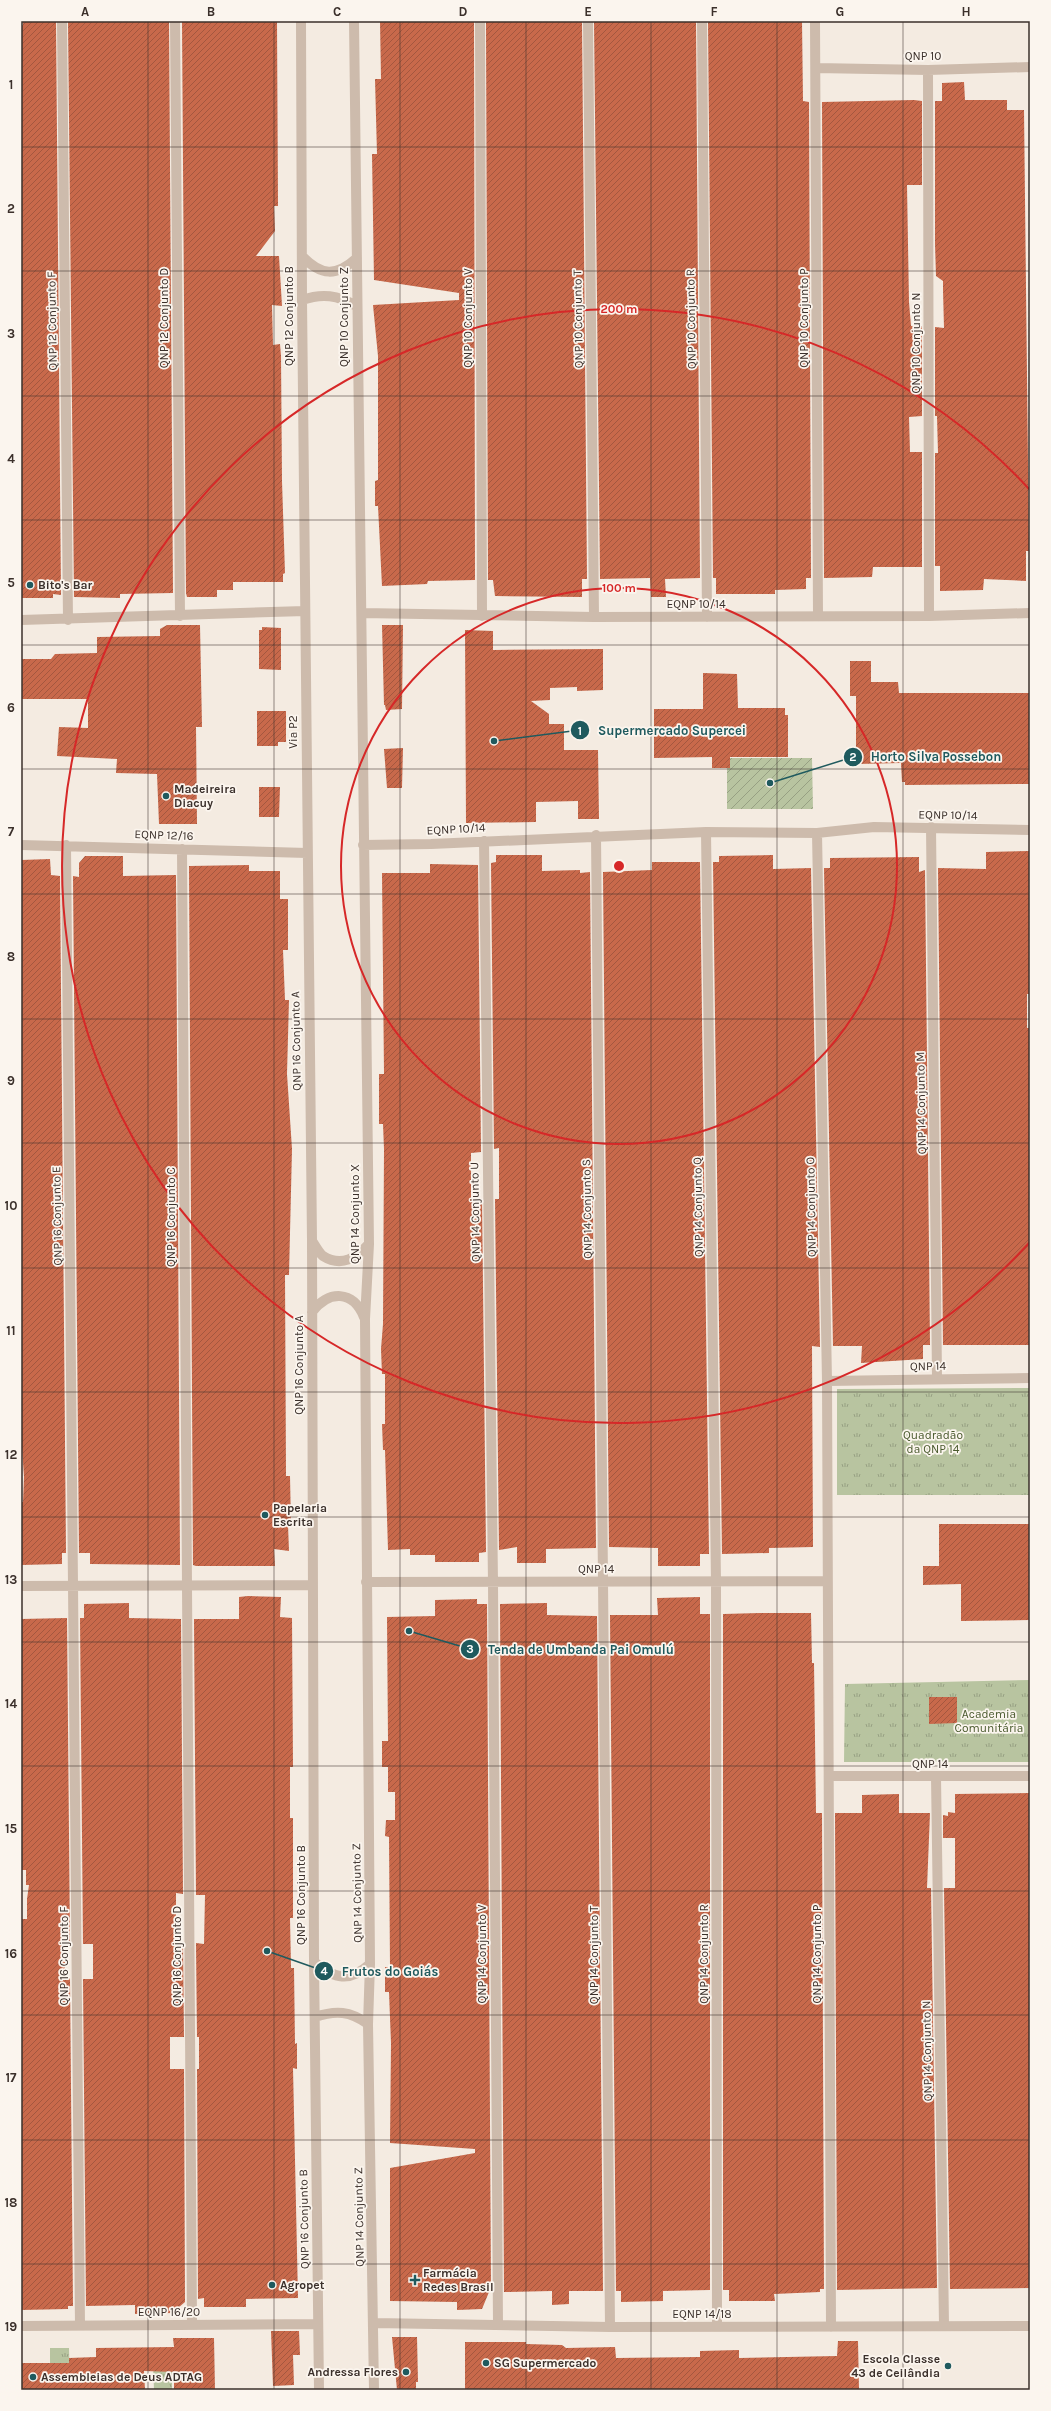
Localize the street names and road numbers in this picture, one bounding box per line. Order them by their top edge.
street label: QNP 10 [905,49,941,63]
street label: QNP 12 Conjunto B [282,266,296,366]
street label: QNP 10 Conjunto Z [337,267,351,367]
street label: QNP 12 Conjunto D [157,268,171,368]
street label: QNP 10 Conjunto V [461,268,475,368]
street label: QNP 10 Conjunto P [797,268,811,368]
street label: QNP 10 Conjunto T [570,269,586,369]
street label: QNP 10 Conjunto R [683,269,699,369]
street label: QNP 12 Conjunto F [44,271,60,371]
street label: QNP 10 Conjunto N [909,292,923,394]
street label: EQNP 10/14 [666,597,726,611]
street label: Via P2 [286,715,300,749]
street label: EQNP 10/14 [918,807,978,823]
street label: EQNP 10/14 [426,820,486,838]
street label: EQNP 12/16 [134,827,194,843]
street label: QNP 16 Conjunto A [288,991,304,1091]
street label: QNP 14 Conjunto M [913,1052,929,1154]
street label: QNP 14 Conjunto Q [690,1157,706,1257]
street label: QNP 14 Conjunto O [803,1157,819,1257]
street label: QNP 14 Conjunto S [579,1159,595,1259]
street label: QNP 14 Conjunto U [467,1162,483,1262]
street label: QNP 14 Conjunto X [348,1164,362,1264]
street label: QNP 16 Conjunto E [49,1166,65,1266]
street label: QNP 16 Conjunto C [164,1167,178,1267]
street label: QNP 16 Conjunto A [292,1315,306,1415]
street label: QNP 14 [910,1359,947,1373]
street label: QNP 14 [578,1562,614,1576]
street label: QNP 14 [912,1757,948,1771]
street label: QNP 14 Conjunto Z [349,1843,365,1943]
street label: QNP 16 Conjunto B [294,1845,308,1945]
street label: QNP 14 Conjunto V [475,1904,489,2004]
street label: QNP 14 Conjunto R [697,1904,711,2004]
street label: QNP 14 Conjunto P [810,1904,824,2004]
street label: QNP 16 Conjunto D [170,1906,184,2006]
street label: QNP 14 Conjunto T [587,1906,601,2004]
street label: QNP 16 Conjunto F [57,1907,71,2005]
street label: QNP 14 Conjunto N [919,2001,935,2101]
street label: QNP 14 Conjunto Z [351,2167,367,2267]
street label: QNP 16 Conjunto B [296,2169,312,2269]
street label: EQNP 16/20 [138,2305,200,2319]
street label: EQNP 14/18 [672,2307,732,2321]

